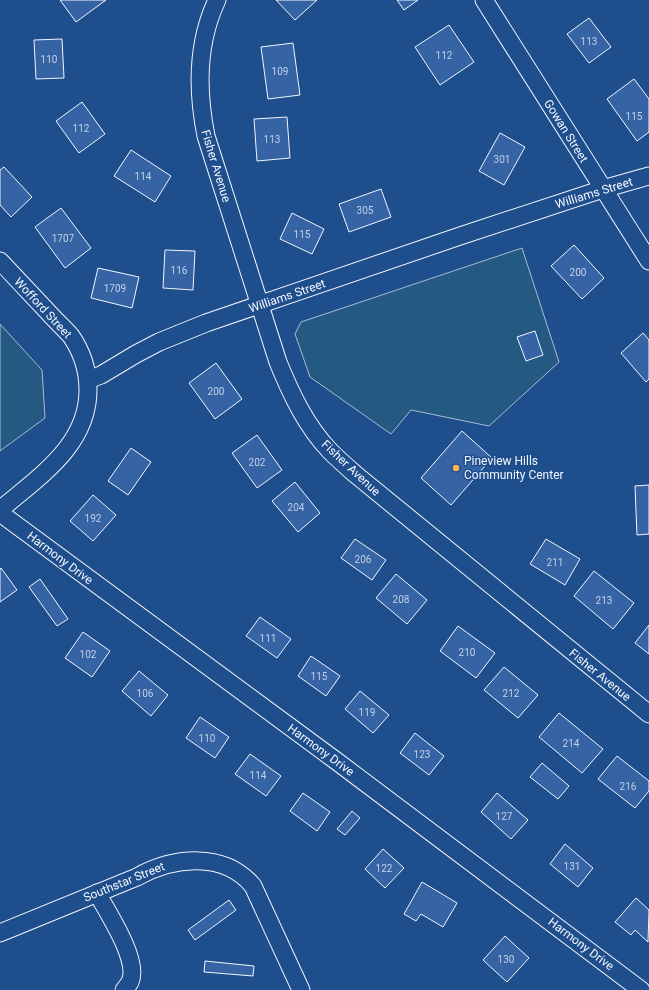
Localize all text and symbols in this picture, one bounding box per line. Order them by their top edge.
house number: 113 [581,36,597,47]
house number: 112 [436,50,453,61]
house number: 110 [41,54,58,65]
house number: 109 [272,66,288,77]
street label: Gowan Street [541,97,591,165]
house number: 115 [626,111,643,122]
house number: 112 [73,123,90,134]
street label: Fisher Avenue [198,128,234,204]
house number: 113 [264,134,280,145]
house number: 301 [494,154,510,165]
house number: 114 [135,171,152,182]
street label: Williams Street [554,175,634,211]
house number: 305 [357,205,374,216]
house number: 115 [294,229,311,240]
house number: 1707 [52,233,75,244]
house number: 116 [171,265,188,276]
house number: 200 [570,267,587,278]
street label: Wofford Street [11,275,75,341]
street label: Williams Street [247,276,327,316]
house number: 1709 [104,283,126,294]
house number: 200 [208,386,225,397]
street label: Fisher Avenue [319,437,383,499]
place label: Pineview Hills Community Center [464,454,564,482]
house number: 202 [249,457,266,468]
marker: Pineview Hills Community Center [451,463,461,473]
house number: 204 [288,502,305,513]
house number: 192 [85,513,102,524]
street label: Harmony Drive [24,529,96,587]
house number: 206 [355,554,372,565]
house number: 211 [547,557,563,568]
house number: 208 [393,594,410,605]
house number: 213 [596,595,612,606]
house number: 111 [260,633,276,644]
street label: Fisher Avenue [566,646,634,704]
house number: 210 [459,647,476,658]
house number: 102 [80,649,97,660]
house number: 115 [311,671,328,682]
house number: 106 [137,688,154,699]
house number: 212 [503,688,520,699]
house number: 119 [359,707,375,718]
street label: Harmony Drive [285,721,357,779]
house number: 110 [199,733,216,744]
house number: 214 [563,738,580,749]
house number: 123 [414,749,430,760]
house number: 114 [250,770,267,781]
house number: 216 [620,781,637,792]
house number: 127 [496,811,513,822]
street label: Southstar Street [81,859,167,905]
house number: 131 [564,861,580,872]
house number: 122 [376,863,393,874]
street label: Harmony Drive [545,915,617,973]
house number: 130 [498,954,515,965]

